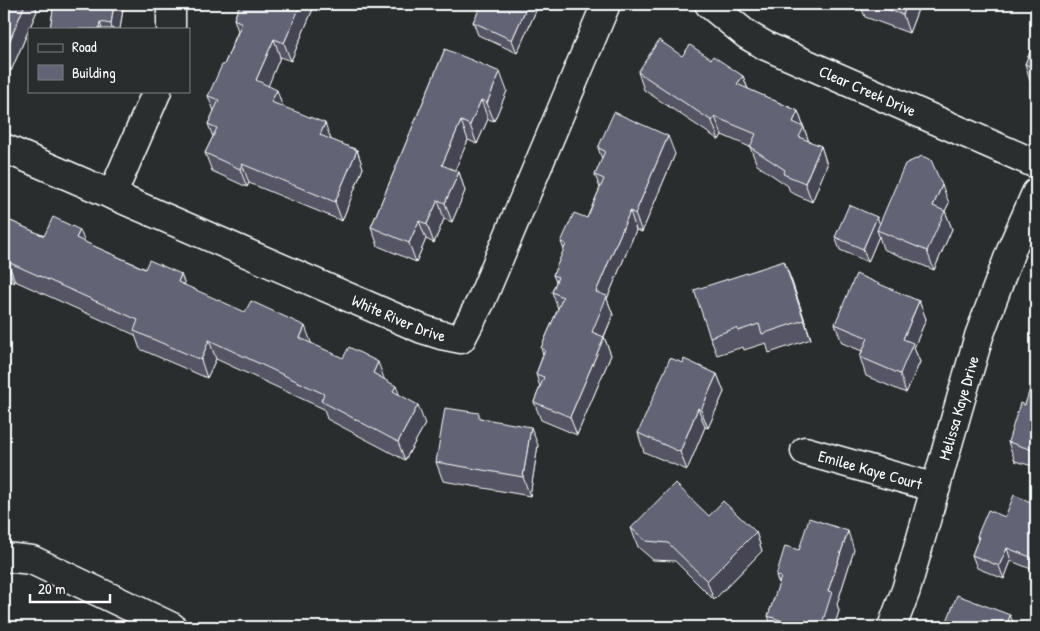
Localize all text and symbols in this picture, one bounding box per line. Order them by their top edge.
legend [28,28,190,92]
text: Road [72,36,97,57]
street label: Clear Creek Drive [816,60,920,122]
text: Building [72,62,116,83]
street label: White River Drive [349,289,448,347]
street label: Melissa Kaye Drive [933,353,984,463]
street label: Emilee Kaye Court [816,444,925,495]
scale bar [30,571,110,603]
text: 20 m [38,578,65,599]

